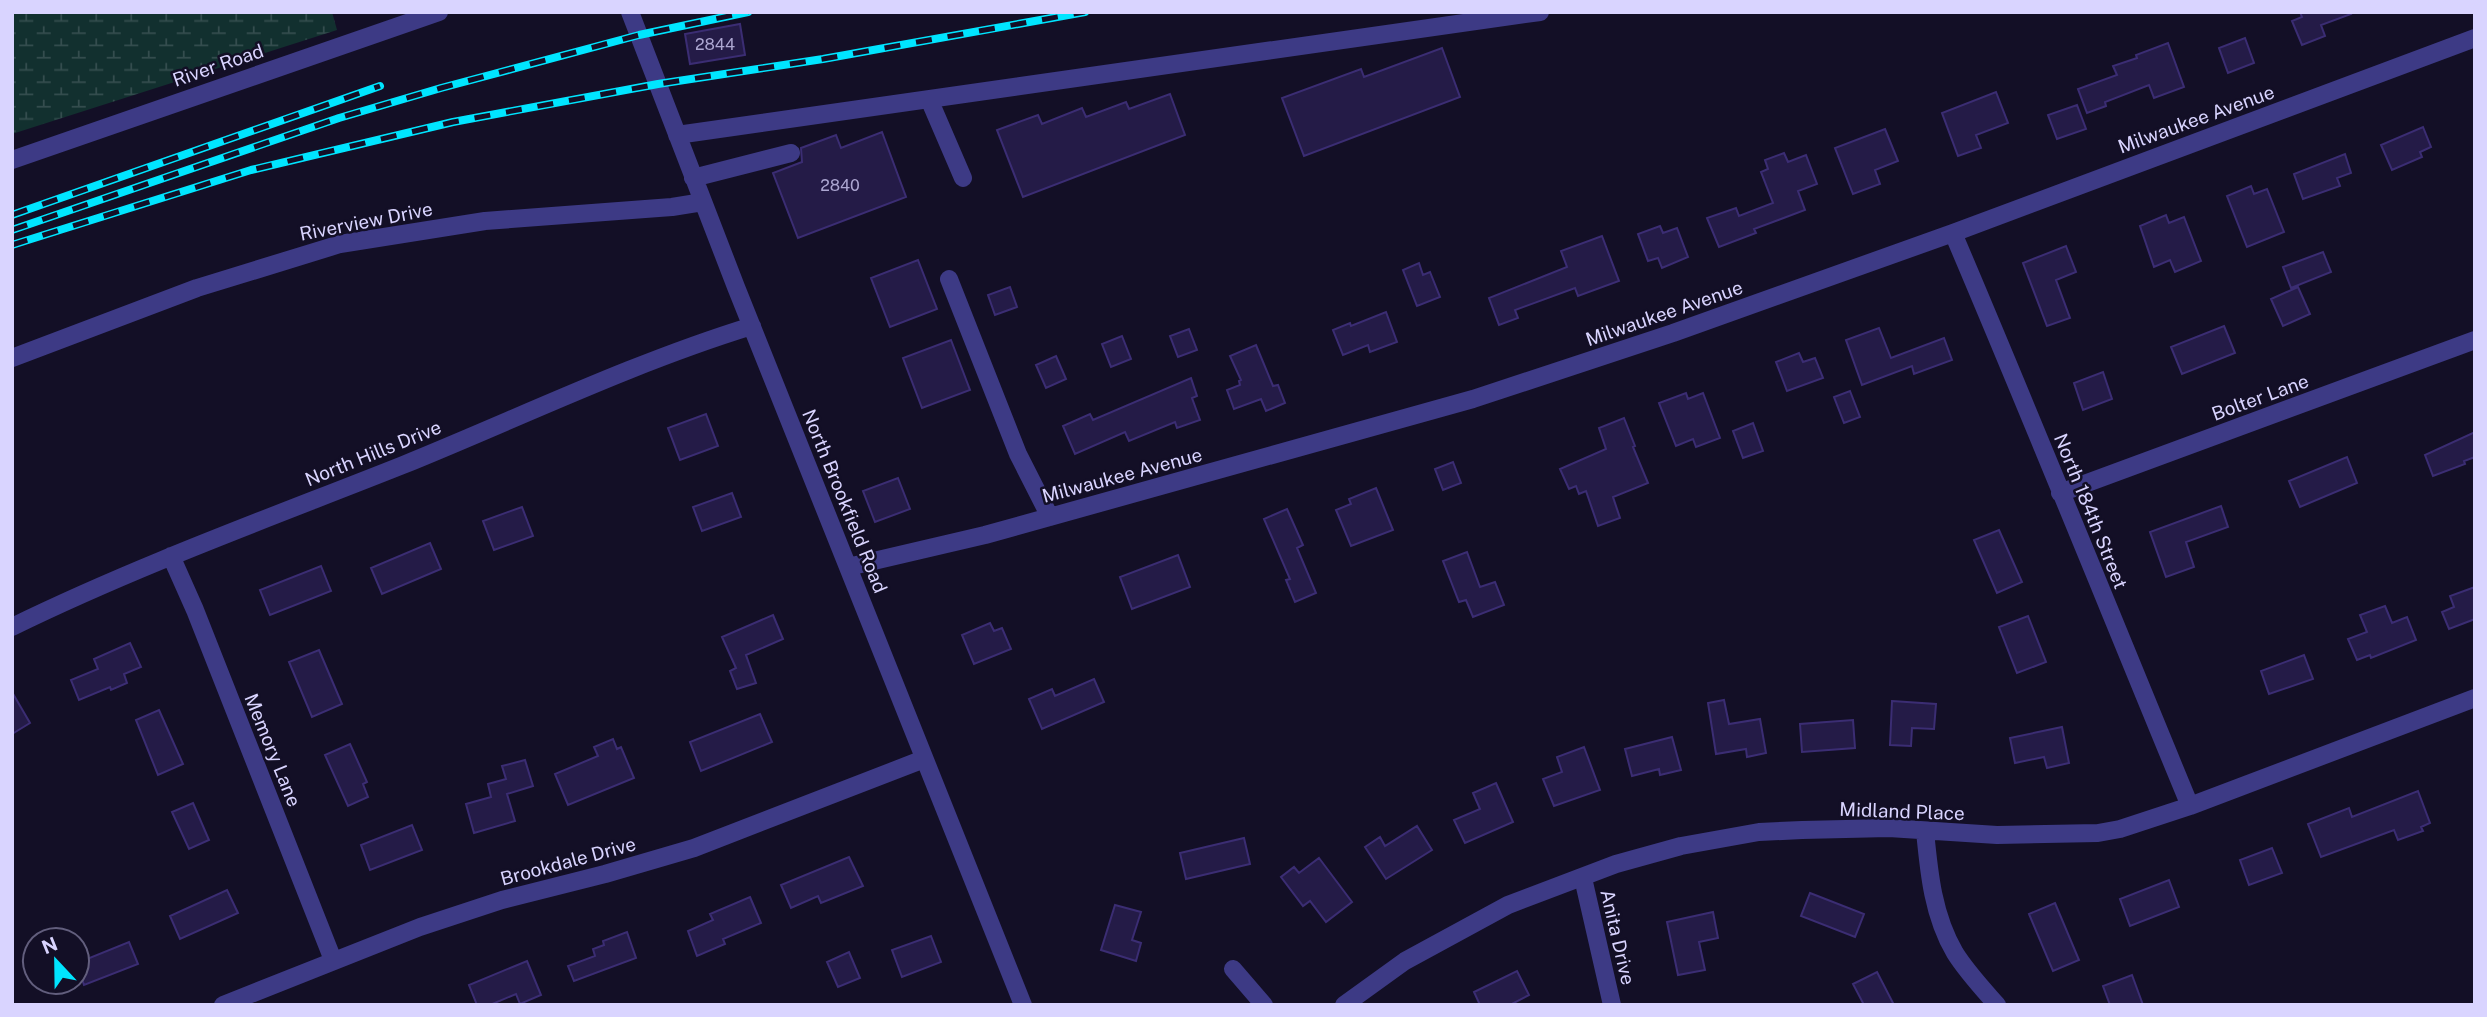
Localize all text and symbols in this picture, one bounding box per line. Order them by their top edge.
house number: 2844 [695,35,735,54]
street label: River Road [170,39,266,91]
street label: Milwaukee Avenue [2115,80,2277,158]
house number: 2840 [820,176,860,195]
street label: Riverview Drive [298,197,434,245]
street label: Milwaukee Avenue [1583,276,1745,350]
street label: Bolter Lane [2209,369,2311,425]
street label: North Brookfield Road [798,406,892,596]
street label: North Hills Drive [302,416,444,490]
street label: North 184th Street [2050,430,2132,592]
street label: Milwaukee Avenue [1040,443,1204,507]
street label: Memory Lane [240,690,306,810]
street label: Midland Place [1839,798,1965,824]
street label: Brookdale Drive [498,832,638,890]
street label: Anita Drive [1596,887,1640,987]
north arrow [21,926,91,996]
text: N [39,932,61,958]

